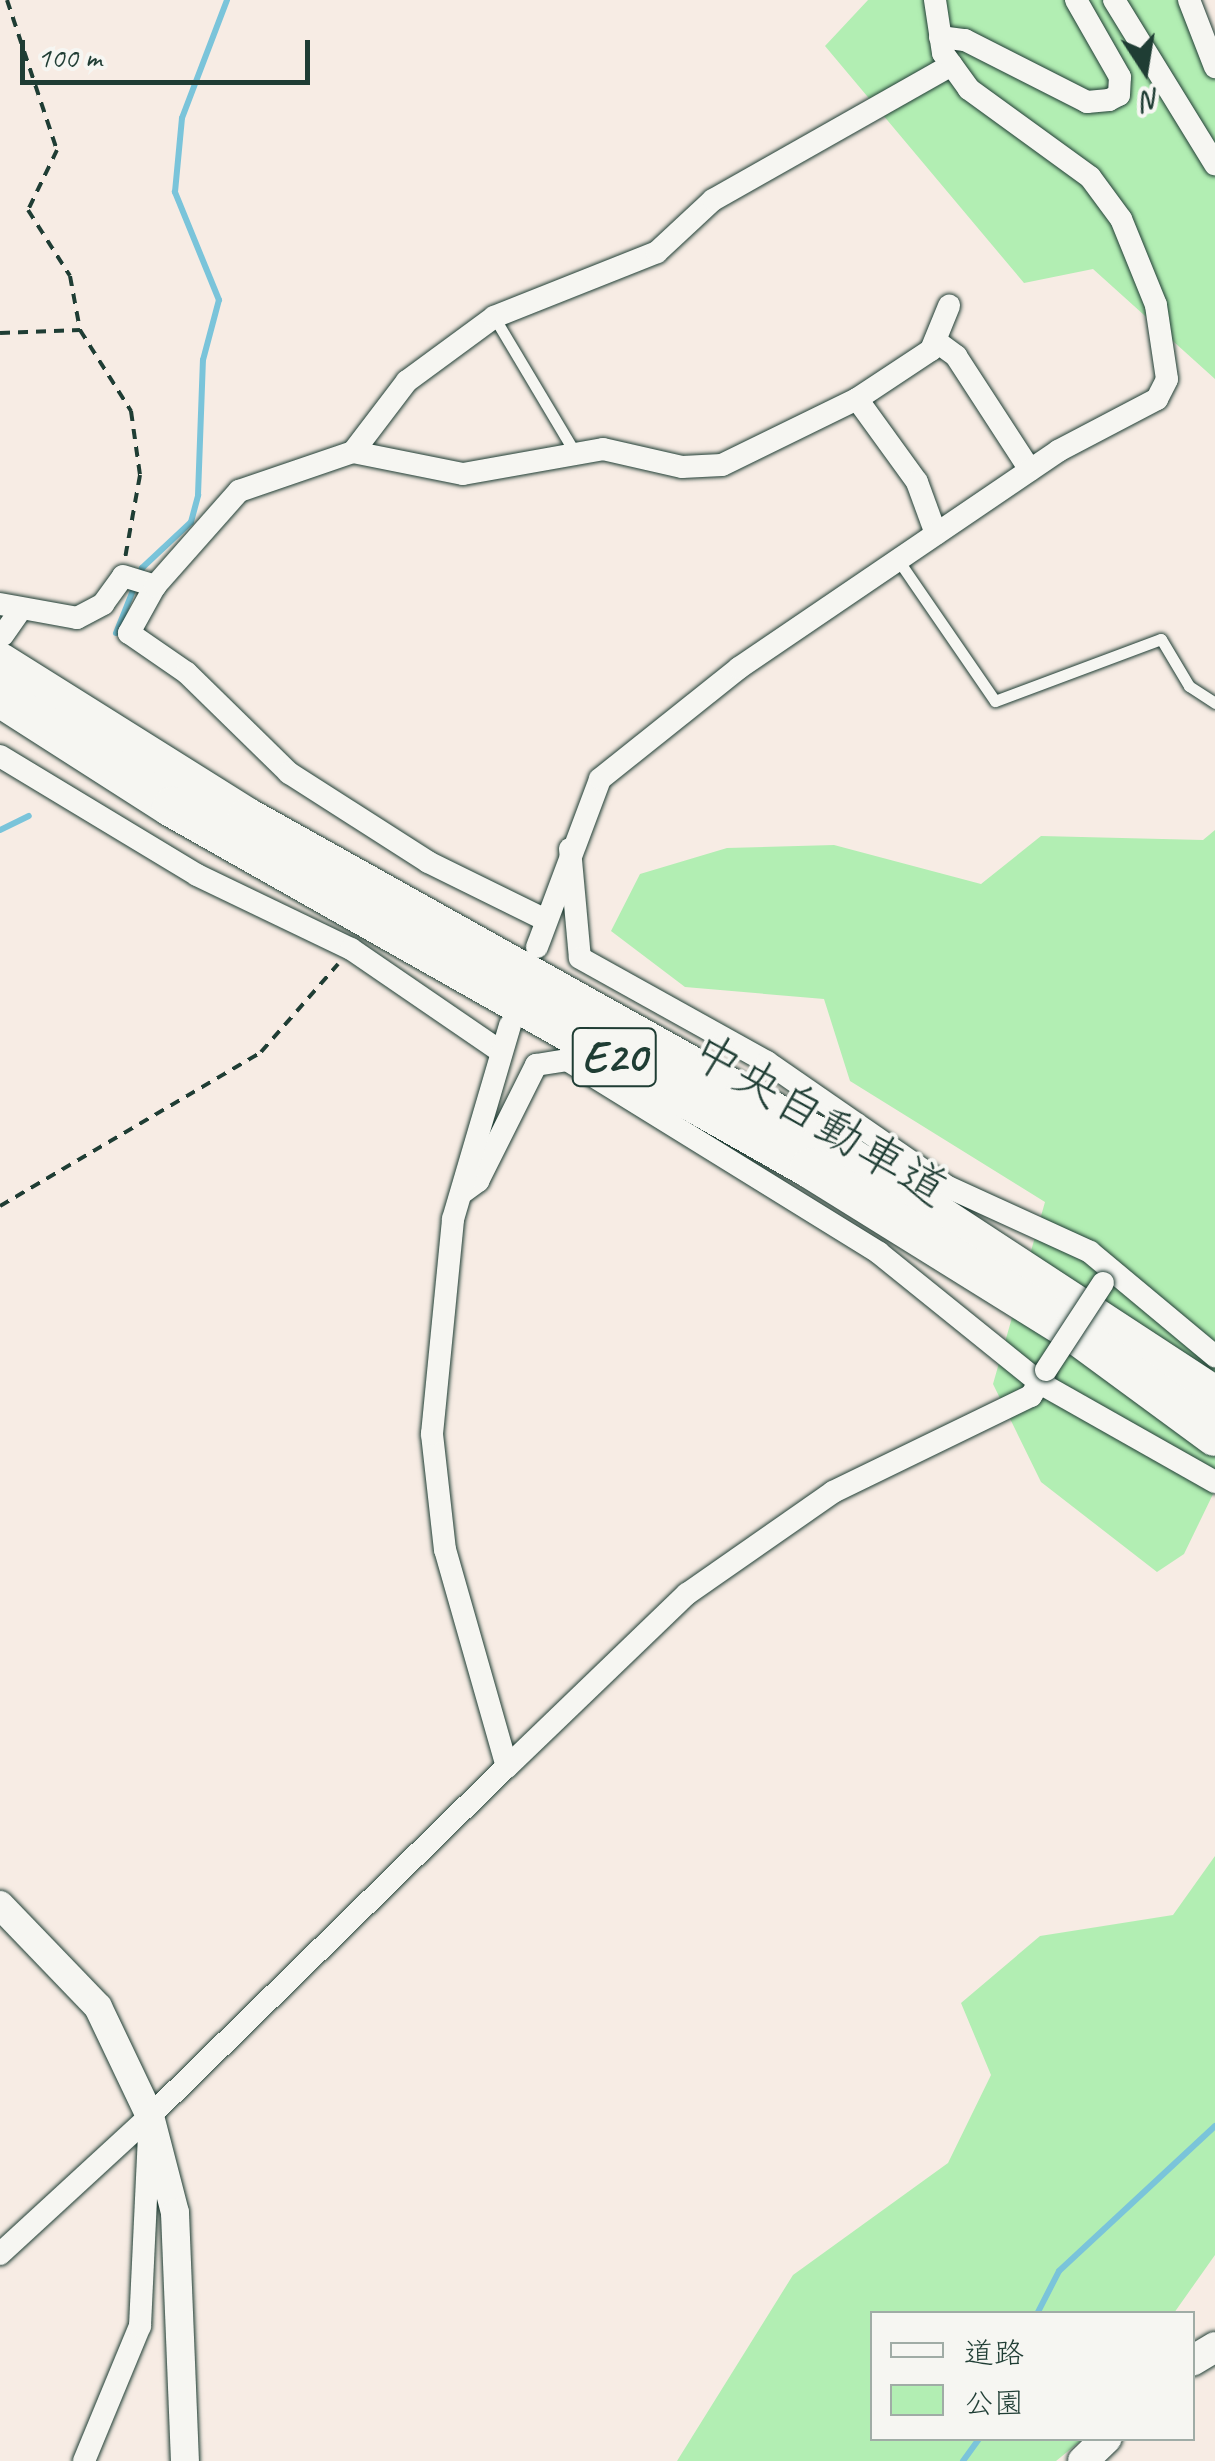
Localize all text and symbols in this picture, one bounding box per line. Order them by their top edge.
scale bar [25,20,315,82]
north arrow [1095,20,1195,120]
text: 100 m [37,38,102,76]
text: N [1139,81,1163,119]
road number: E20 [572,1017,656,1097]
street label: 中央自動車道 [682,1021,958,1219]
legend [870,2311,1195,2441]
text: 道路 [964,2334,1024,2372]
text: 公園 [964,2384,1024,2422]

